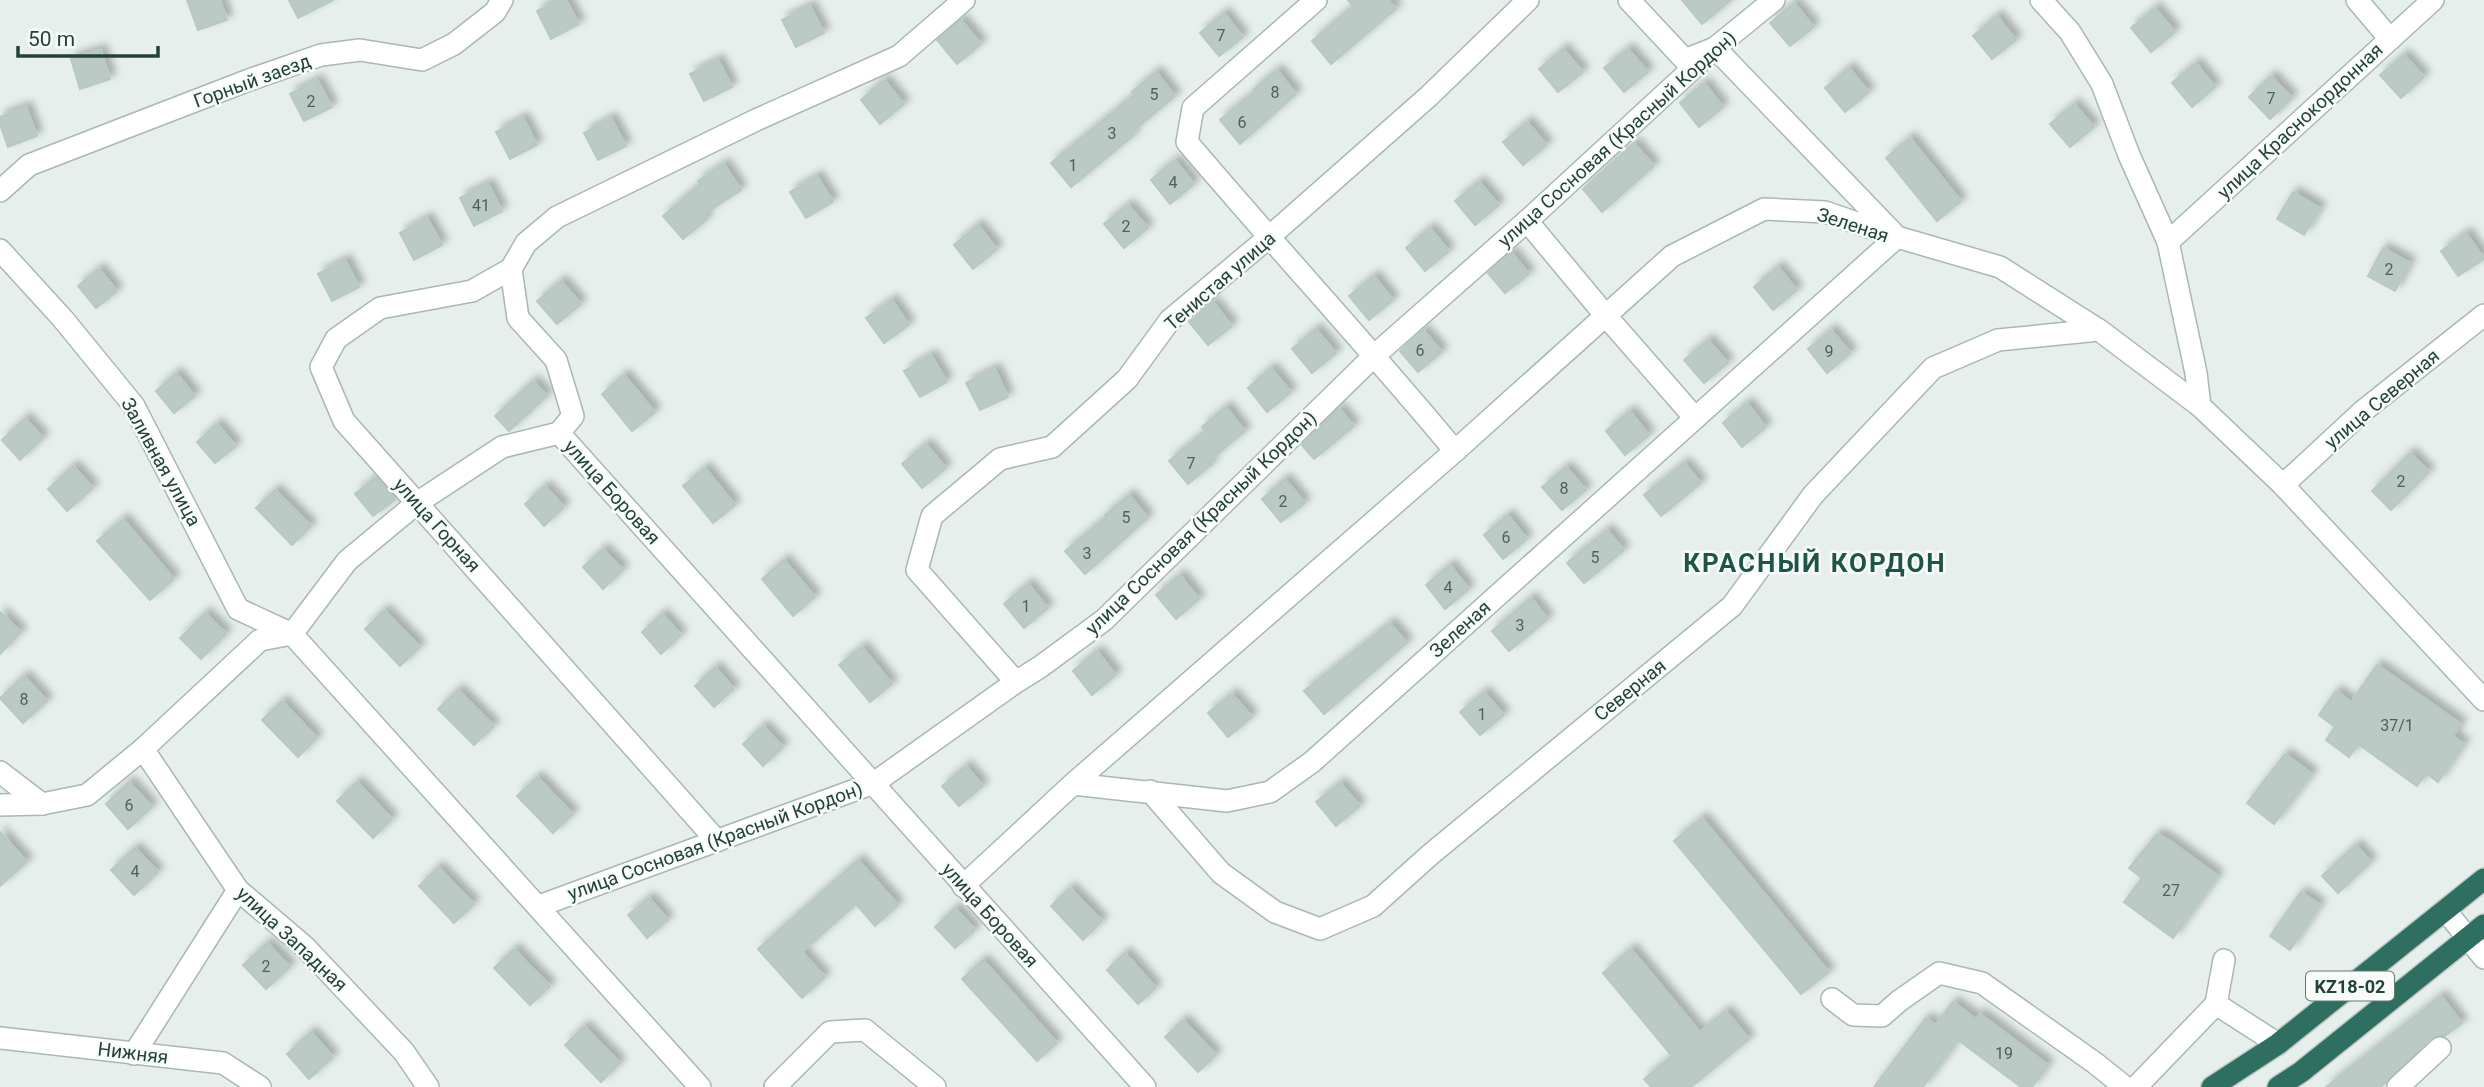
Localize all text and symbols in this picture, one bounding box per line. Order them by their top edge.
scale bar [18,14,158,58]
house number: 7 [1217,26,1226,45]
street label: улица Сосновая (Красный Кордон) [1493,26,1741,252]
text: 50 m [28,27,75,51]
street label: улица Краснокордонная [2212,38,2388,204]
street label: Горный заезд [190,49,314,113]
house number: 8 [1271,83,1280,102]
house number: 5 [1150,85,1159,104]
house number: 7 [2267,89,2276,108]
house number: 2 [307,92,316,111]
house number: 6 [1238,113,1247,132]
house number: 3 [1108,124,1117,143]
house number: 1 [1069,156,1078,175]
house number: 4 [1169,173,1178,192]
house number: 41 [472,196,490,215]
street label: Зеленая [1814,203,1892,247]
house number: 2 [1122,217,1131,236]
street label: Тенистая улица [1160,227,1280,335]
house number: 2 [2385,260,2394,279]
house number: 6 [1416,341,1425,360]
house number: 9 [1825,342,1834,361]
street label: улица Северная [2320,344,2444,454]
street label: Заливная улица [116,394,206,530]
street label: улица Сосновая (Красный Кордон) [1081,406,1321,640]
street label: улица Боровая [559,435,665,549]
house number: 7 [1187,454,1196,473]
house number: 2 [2397,472,2406,491]
street label: улица Горная [389,473,485,577]
house number: 8 [1560,479,1569,498]
house number: 2 [1279,492,1288,511]
house number: 5 [1122,508,1131,527]
house number: 6 [1502,528,1511,547]
house number: 3 [1083,544,1092,563]
house number: 5 [1591,548,1600,567]
district label: КРАСНЫЙ КОРДОН [1683,548,1947,578]
house number: 4 [1444,578,1453,597]
street label: Зеленая [1425,596,1495,662]
house number: 1 [1022,597,1031,616]
house number: 3 [1516,616,1525,635]
street label: Северная [1589,654,1671,726]
house number: 8 [20,690,29,709]
house number: 1 [1478,705,1487,724]
house number: 37/1 [2380,716,2414,735]
street label: улица Сосновая (Красный Кордон) [564,777,866,905]
house number: 6 [125,796,134,815]
street label: улица Боровая [937,858,1043,972]
house number: 4 [131,862,140,881]
house number: 27 [2162,881,2180,900]
street label: улица Западная [232,882,352,996]
house number: 2 [262,957,271,976]
road number: KZ18-02 [2306,972,2394,1001]
street label: Нижняя [96,1037,170,1069]
house number: 19 [1995,1044,2013,1063]

